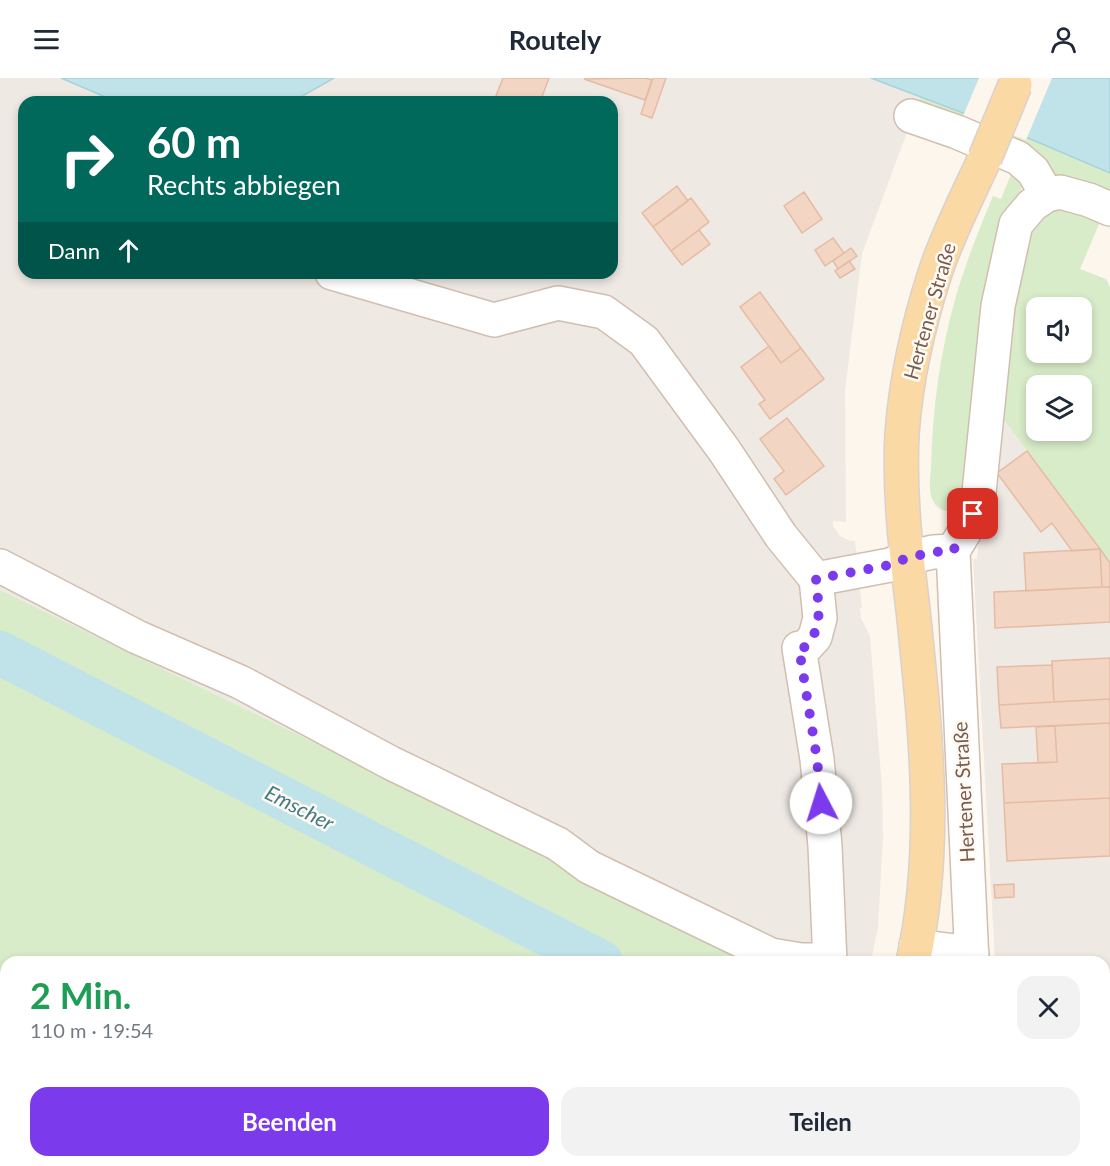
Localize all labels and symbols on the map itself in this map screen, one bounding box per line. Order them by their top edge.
street label: Hertener Straße [898,240,960,382]
pin [947,488,998,539]
street label: Hertener Straße [947,721,979,863]
position arrow [789,771,853,835]
water label: Emscher [261,779,339,835]

